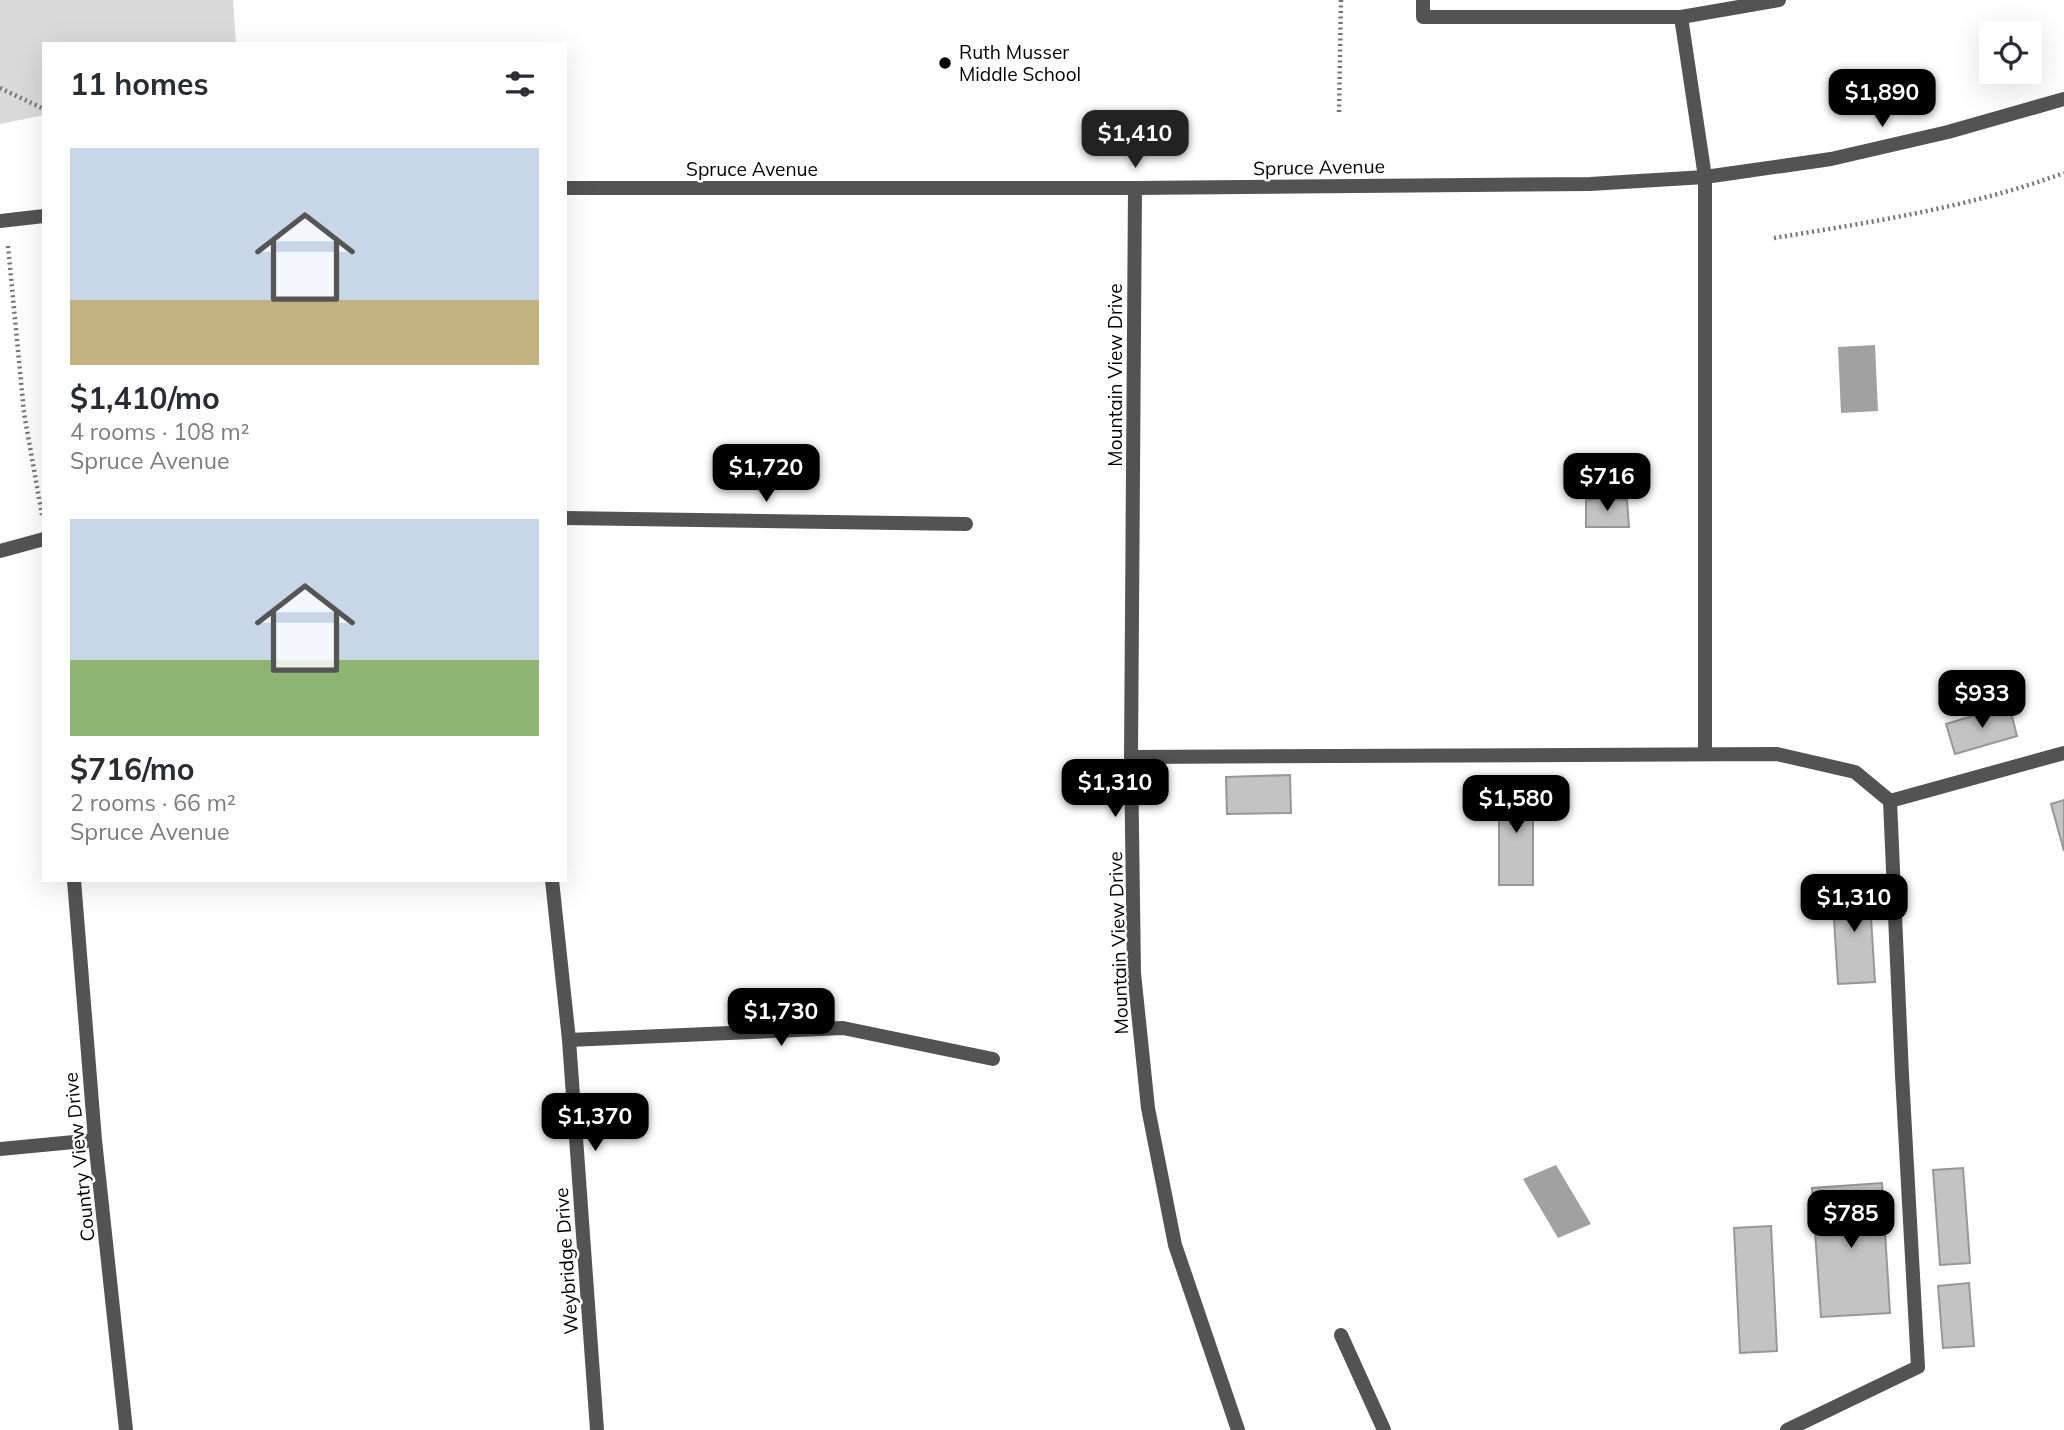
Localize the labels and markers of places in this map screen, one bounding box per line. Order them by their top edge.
place label: Ruth Musser Middle School [959,40,1081,86]
marker: Ruth Musser Middle School [937,55,953,71]
pin: $1,890 [1825,69,1939,129]
pin: $1,410 [1078,110,1192,170]
pin: $1,720 [709,444,823,504]
pin: $716 [1566,454,1648,513]
pin: $933 [1941,670,2023,730]
pin: $1,310 [1058,760,1172,819]
pin: $1,580 [1459,776,1573,835]
pin: $1,310 [1797,874,1911,934]
pin: $1,730 [724,988,838,1048]
pin: $1,370 [538,1094,652,1153]
pin: $785 [1810,1190,1892,1250]

